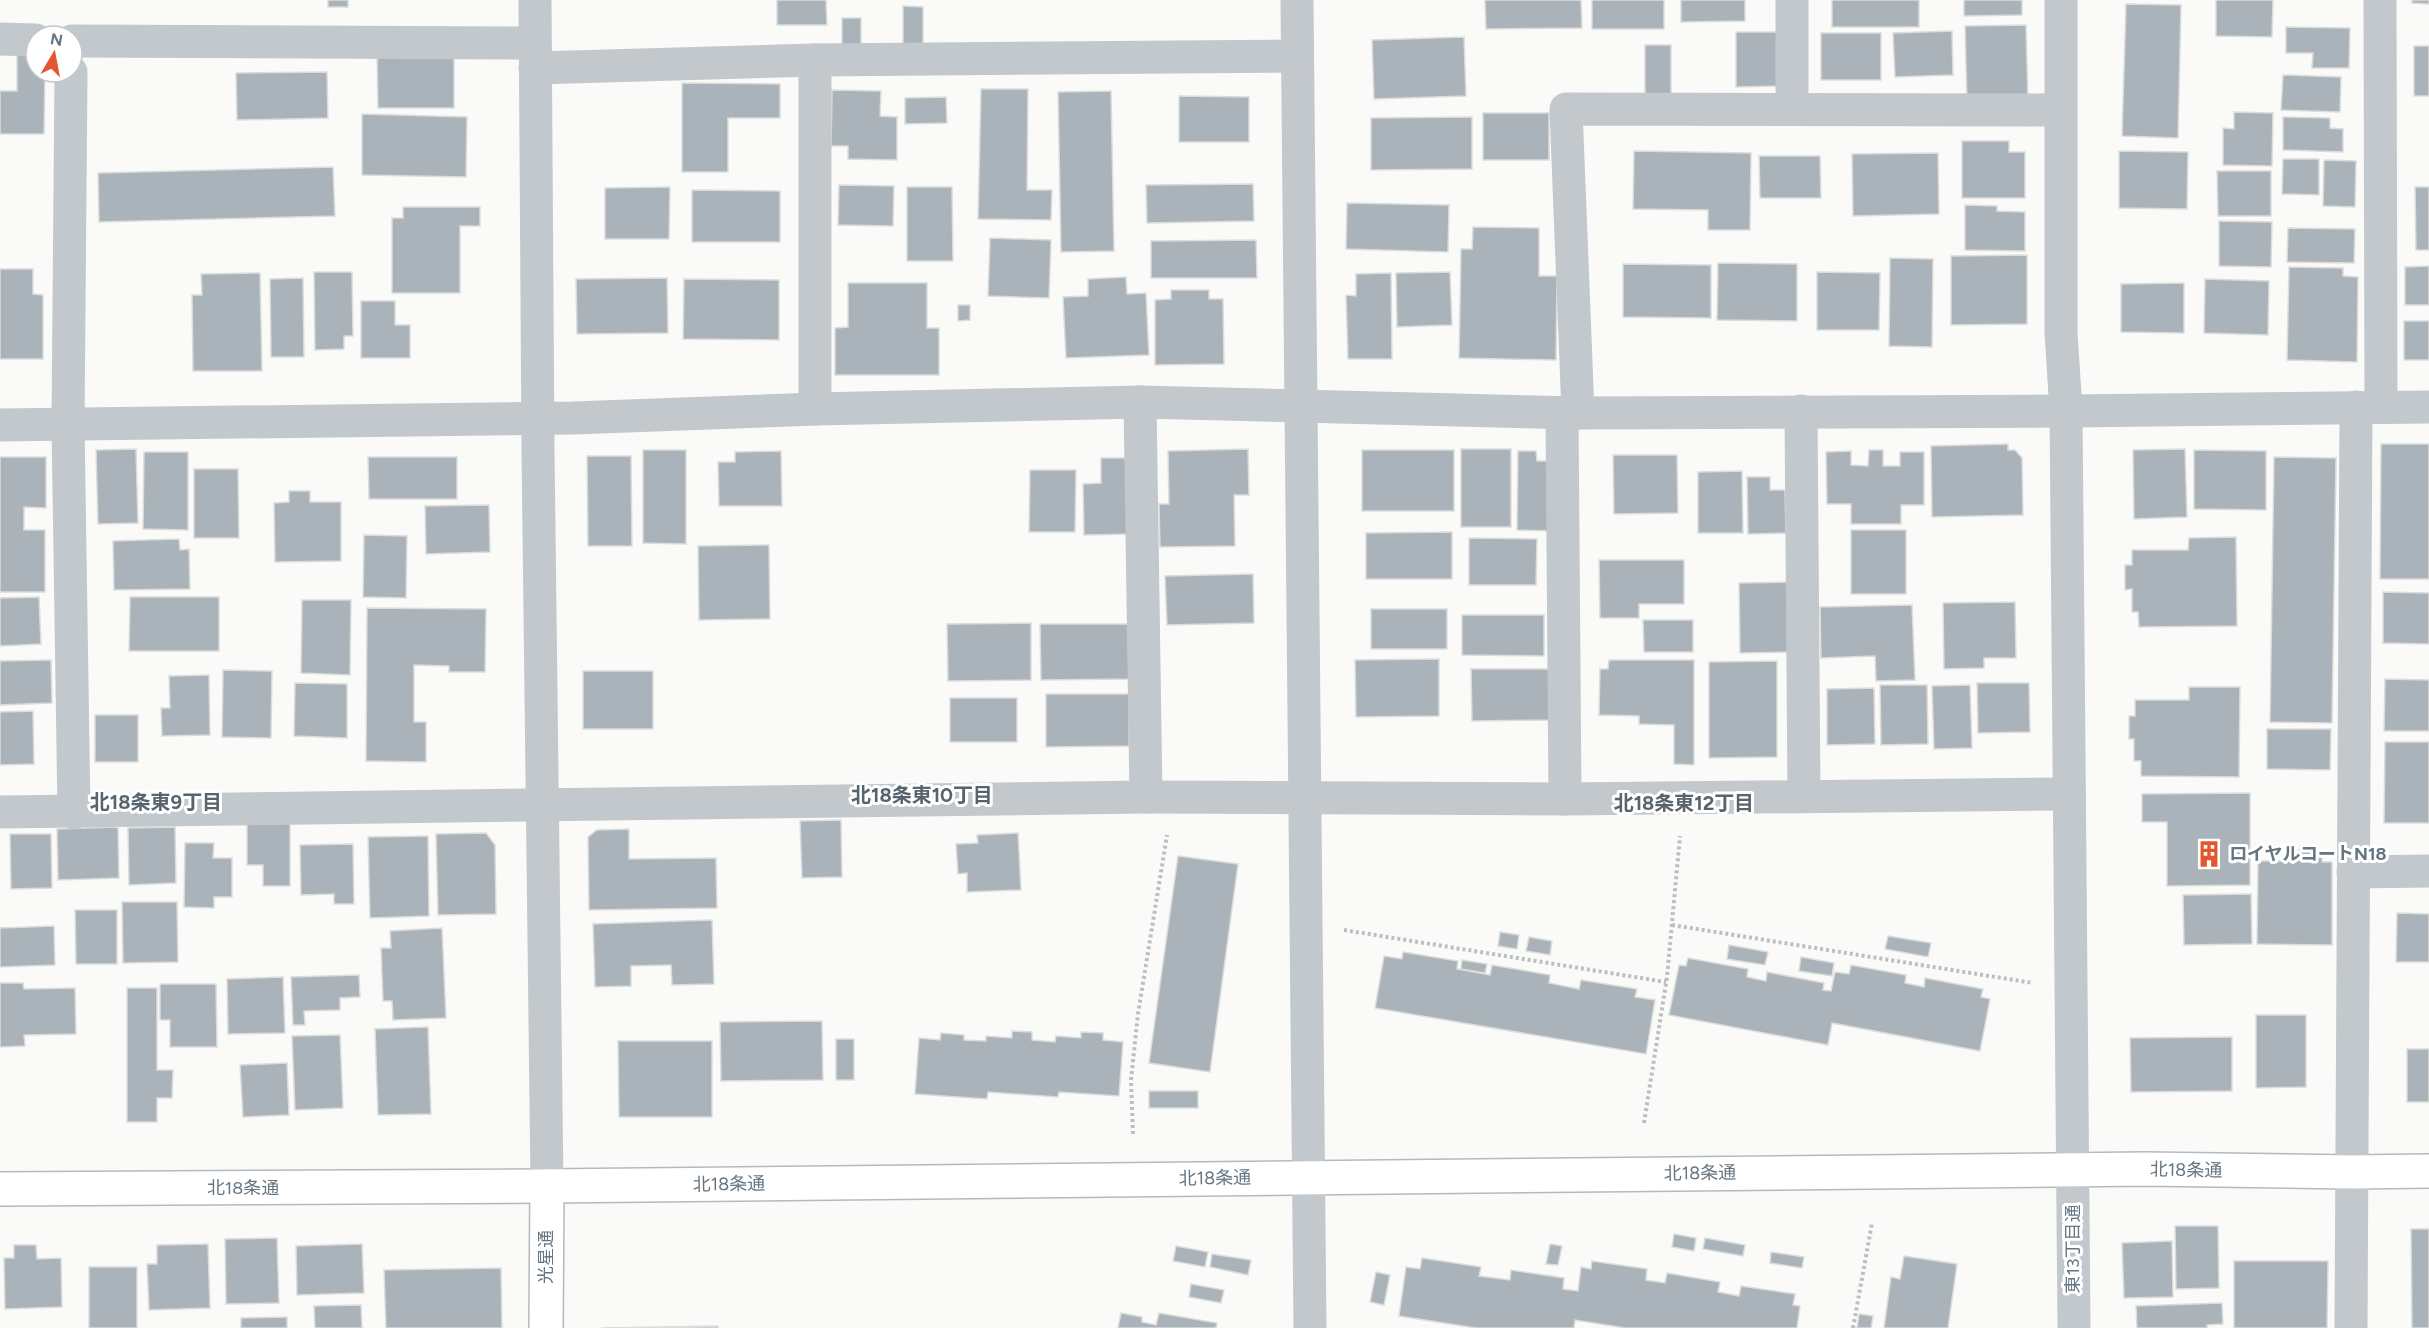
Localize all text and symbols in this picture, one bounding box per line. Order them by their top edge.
north arrow [24,24,84,84]
text: N [49,29,64,50]
district label: 北18条東10丁目 [851,783,993,807]
district label: 北18条東9丁目 [90,790,222,814]
district label: 北18条東12丁目 [1614,791,1754,815]
building icon: ロイヤルコートN18 [2194,839,2224,869]
place label: ロイヤルコートN18 [2229,843,2387,865]
street label: 北18条通 [2150,1158,2222,1182]
street label: 北18条通 [1664,1161,1736,1185]
street label: 北18条通 [1179,1166,1251,1190]
street label: 北18条通 [693,1172,765,1196]
street label: 北18条通 [207,1177,279,1199]
street label: 東13丁目通 [2062,1204,2084,1294]
street label: 光星通 [535,1230,557,1284]

